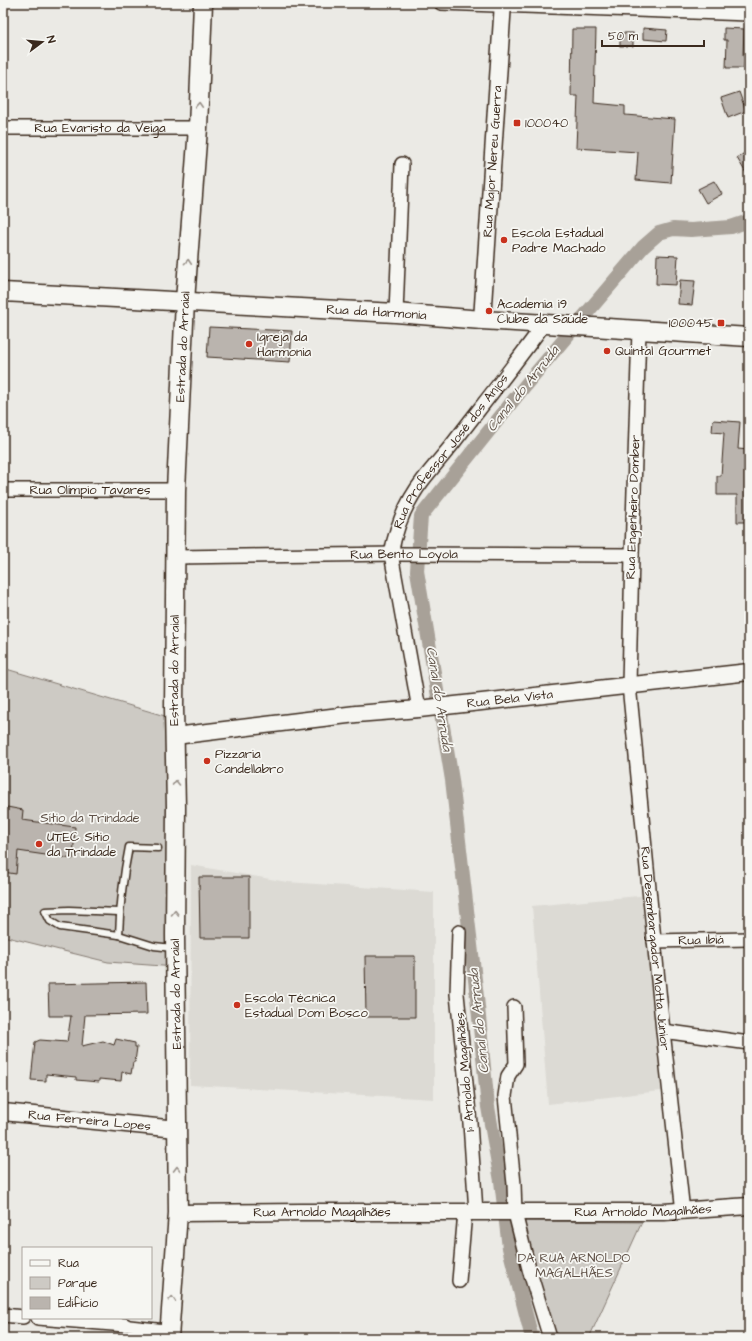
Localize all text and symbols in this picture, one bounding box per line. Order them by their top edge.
north arrow [22,22,62,62]
scale bar [602,22,704,48]
text: 50 m [608,28,639,45]
text: N [43,34,59,45]
street label: Rua Major Nereu Guerra [479,84,507,238]
one-way arrow [195,102,203,108]
place label: 100040 [525,114,568,132]
marker: 100040 [512,118,522,128]
street label: Rua Evaristo da Veiga [34,119,166,138]
place label: Escola Estadual Padre Machado [512,224,606,257]
marker: Escola Estadual Padre Machado [499,235,509,245]
one-way arrow [184,259,193,265]
street label: Estrada do Arraial [171,290,195,402]
place label: Academia i9 Clube da Saúde [497,295,588,328]
street label: Rua da Harmonia [326,300,428,324]
marker: Academia i9 Clube da Saúde [484,306,494,316]
place label: 100045 [669,314,713,332]
marker: 100045 [716,318,726,328]
place label: Igreja da Harmonia [257,328,312,361]
marker: Igreja da Harmonia [244,339,254,349]
water label: Canal do Arruda [482,341,565,436]
place label: Quintal Gourmet [615,342,712,360]
marker: Quintal Gourmet [602,346,612,356]
street label: Rua Professor José dos Anjos [389,370,513,531]
street label: Rua Engenheiro Domber [621,434,646,580]
street label: Rua Olímpio Tavares [29,481,151,499]
street label: Rua Bento Loyola [350,545,458,564]
street label: Estrada do Arraial [165,615,184,726]
water label: Canal do Arruda [421,645,457,754]
street label: Rua Bela Vista [466,685,554,713]
place label: Pizzaria Candellabro [215,745,284,778]
marker: Pizzaria Candellabro [202,756,212,766]
one-way arrow [172,780,180,786]
park label: Sítio da Trindade [40,809,140,827]
place label: UTEC Sítio da Trindade [47,828,116,861]
marker: UTEC Sítio da Trindade [34,839,44,849]
street label: Rua Desembargador Motta Júnior [636,846,674,1051]
one-way arrow [171,910,179,916]
street label: Rua Ibiá [678,931,724,949]
street label: Estrada do Arraial [166,938,186,1050]
water label: Canal do Arruda [463,967,494,1074]
place label: Escola Técnica Estadual Dom Bosco [245,989,369,1022]
marker: Escola Técnica Estadual Dom Bosco [232,1000,242,1010]
street label: 1ª Arnoldo Magalhães [451,1011,480,1133]
street label: Rua Ferreira Lopes [27,1106,152,1135]
one-way arrow [173,1166,182,1172]
street label: Rua Arnoldo Magalhães [574,1200,713,1222]
street label: Rua Arnoldo Magalhães [253,1203,391,1222]
legend [22,1247,152,1319]
park label: DA RUA ARNOLDO MAGALHÃES [518,1249,631,1282]
text: Rua [58,1255,79,1272]
text: Parque [58,1275,98,1292]
text: Edifício [58,1295,98,1312]
one-way arrow [167,1296,176,1302]

